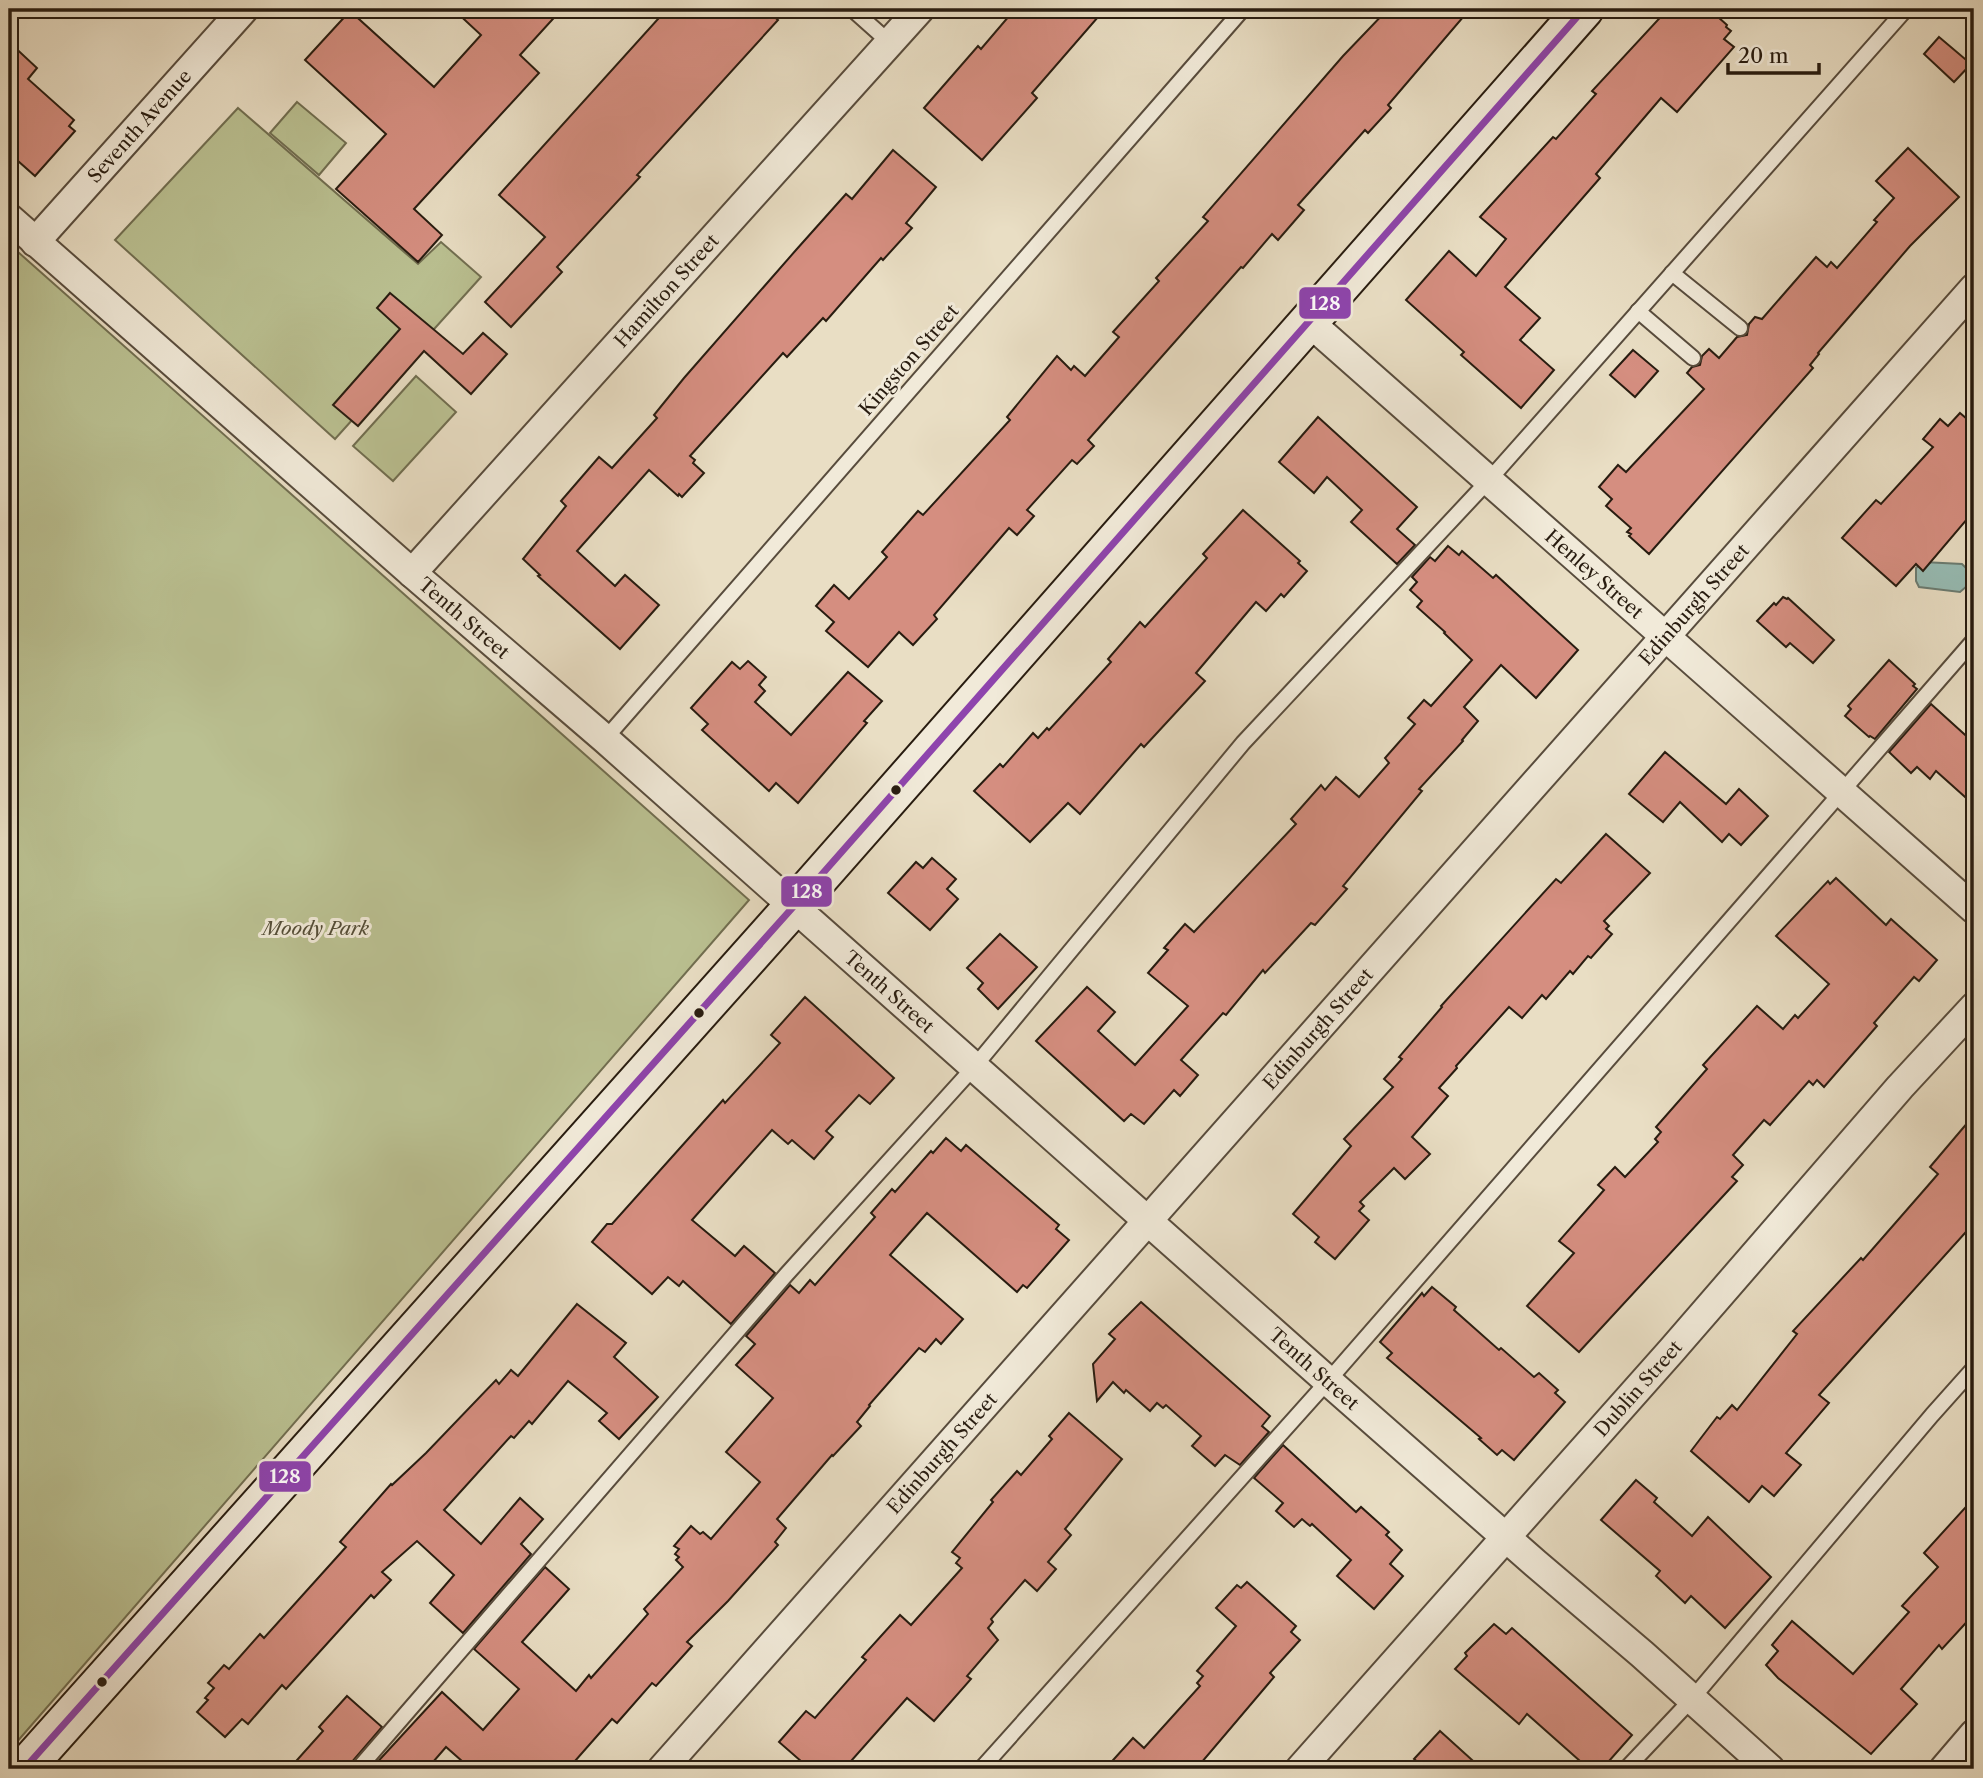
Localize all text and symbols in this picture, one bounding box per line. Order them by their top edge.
scale bar [1728,32,1818,76]
text: 20 m [1738,43,1789,68]
street label: Seventh Avenue [82,64,196,187]
street label: Hamilton Street [609,229,723,352]
line badge: 128 [1298,286,1352,320]
text: 128 [1309,292,1341,315]
street label: Kingston Street [854,299,964,420]
street label: Henley Street [1541,524,1648,623]
street label: Edinburgh Street [1634,539,1754,670]
street label: Tenth Street [414,573,515,664]
unlabelled marker [889,783,903,797]
line badge: 128 [780,875,833,908]
text: 128 [791,880,823,903]
park label: Moody Park [261,917,369,940]
street label: Tenth Street [840,946,939,1038]
street label: Edinburgh Street [1258,963,1378,1094]
unlabelled marker [692,1006,706,1020]
street label: Tenth Street [1264,1323,1364,1415]
street label: Dublin Street [1589,1335,1687,1441]
street label: Edinburgh Street [882,1388,1002,1519]
line badge: 128 [258,1460,312,1493]
text: 128 [269,1465,301,1488]
unlabelled marker [95,1675,109,1689]

